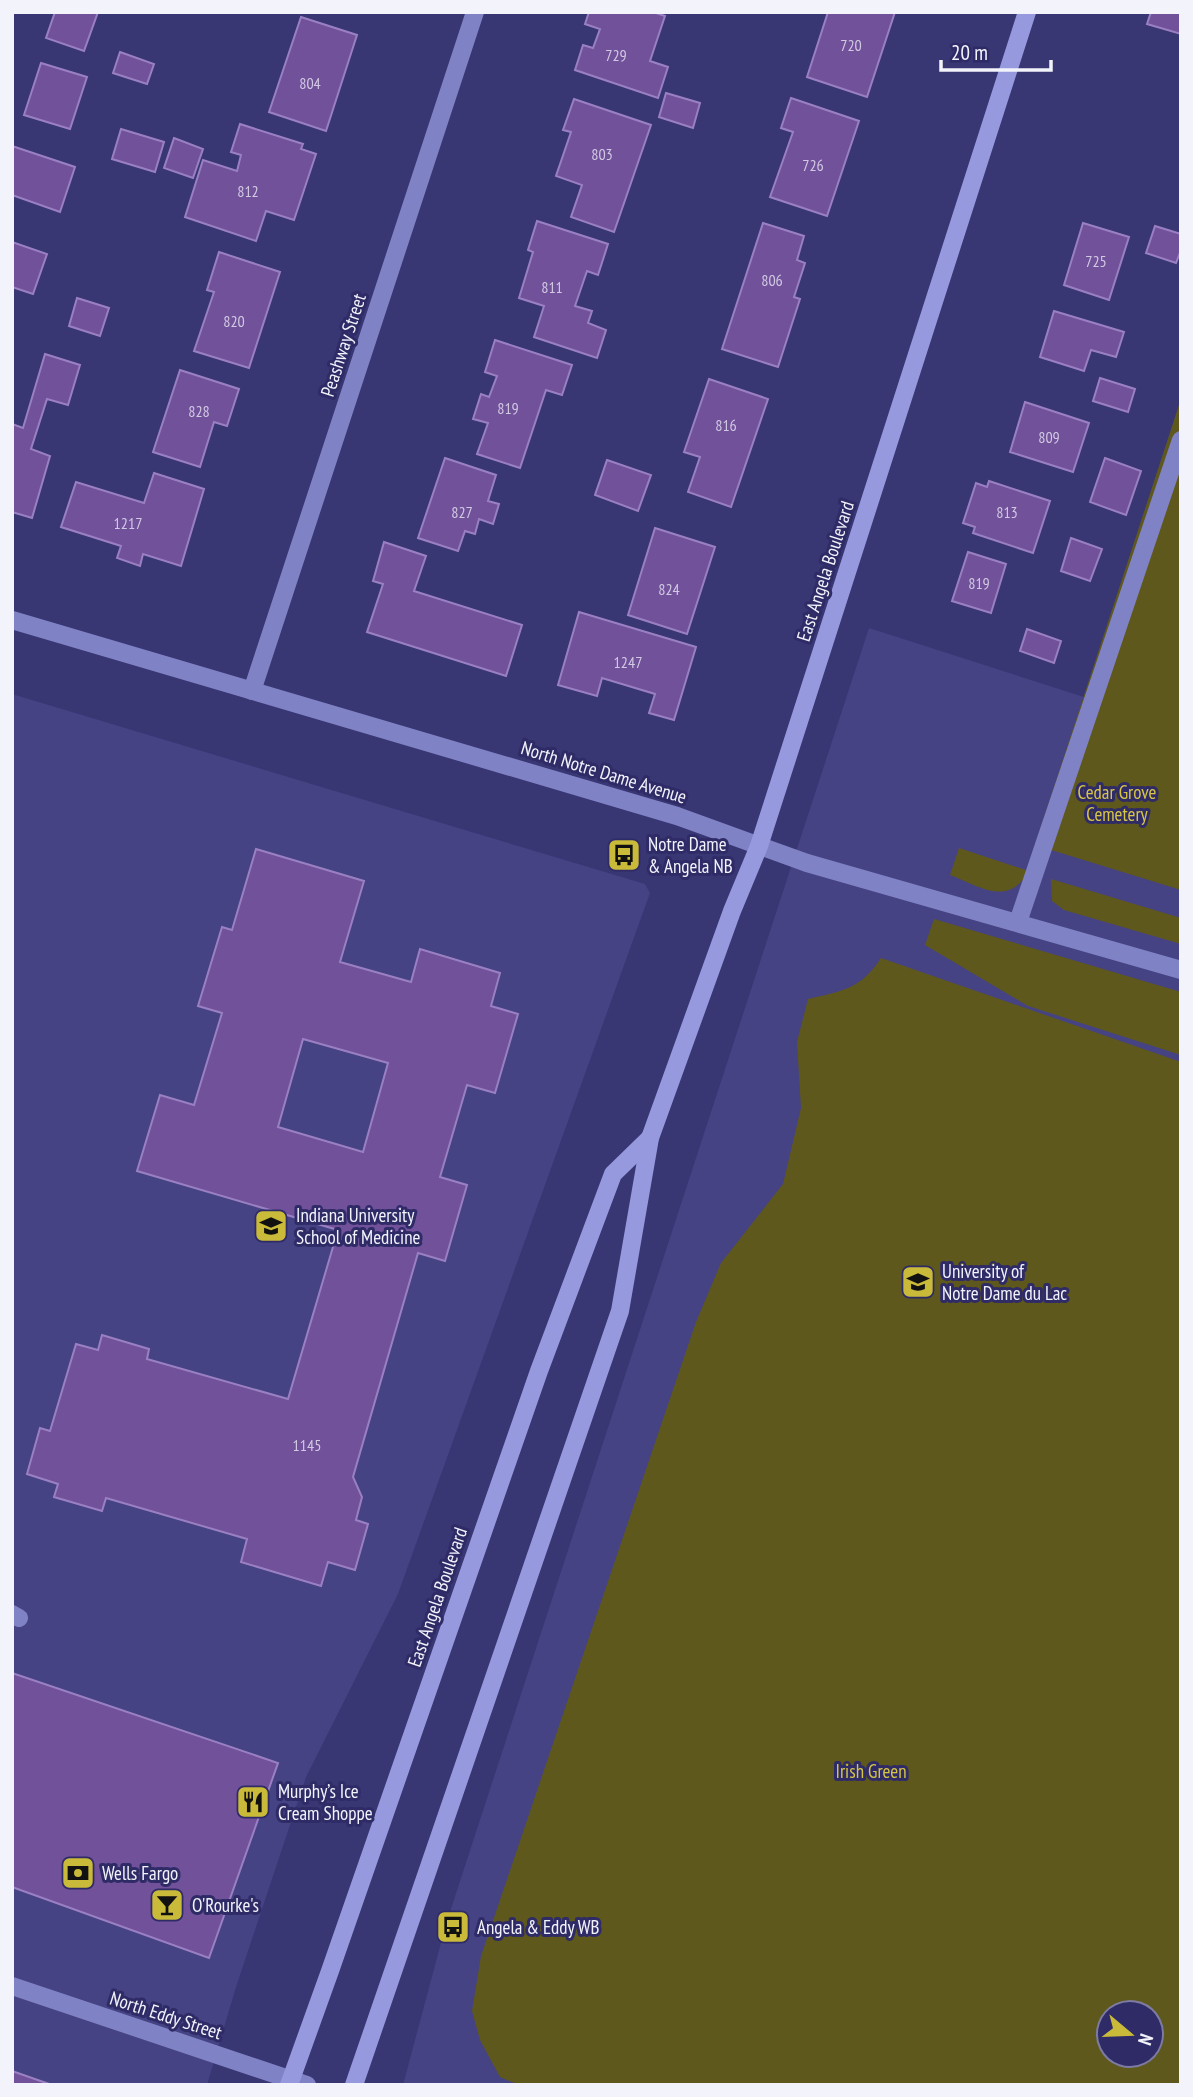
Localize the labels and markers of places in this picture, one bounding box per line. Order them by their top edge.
place label: Notre Dame & Angela NB [648,832,733,878]
bus stop icon: Notre Dame & Angela NB [605,836,643,874]
place label: Indiana University School of Medicine [296,1203,421,1249]
school or university icon: Indiana University School of Medicine [252,1207,290,1245]
place label: University of Notre Dame du Lac [942,1259,1067,1305]
school or university icon: University of Notre Dame du Lac [899,1263,937,1301]
place label: Murphy’s Ice Cream Shoppe [278,1779,373,1825]
restaurant icon: Murphy’s Ice Cream Shoppe [234,1783,272,1821]
bank icon: Wells Fargo [59,1854,97,1892]
place label: Wells Fargo [102,1861,178,1885]
bar icon: O'Rourke's [148,1886,186,1924]
place label: O'Rourke's [192,1893,259,1917]
bus stop icon: Angela & Eddy WB [434,1908,472,1946]
place label: Angela & Eddy WB [477,1915,600,1939]

